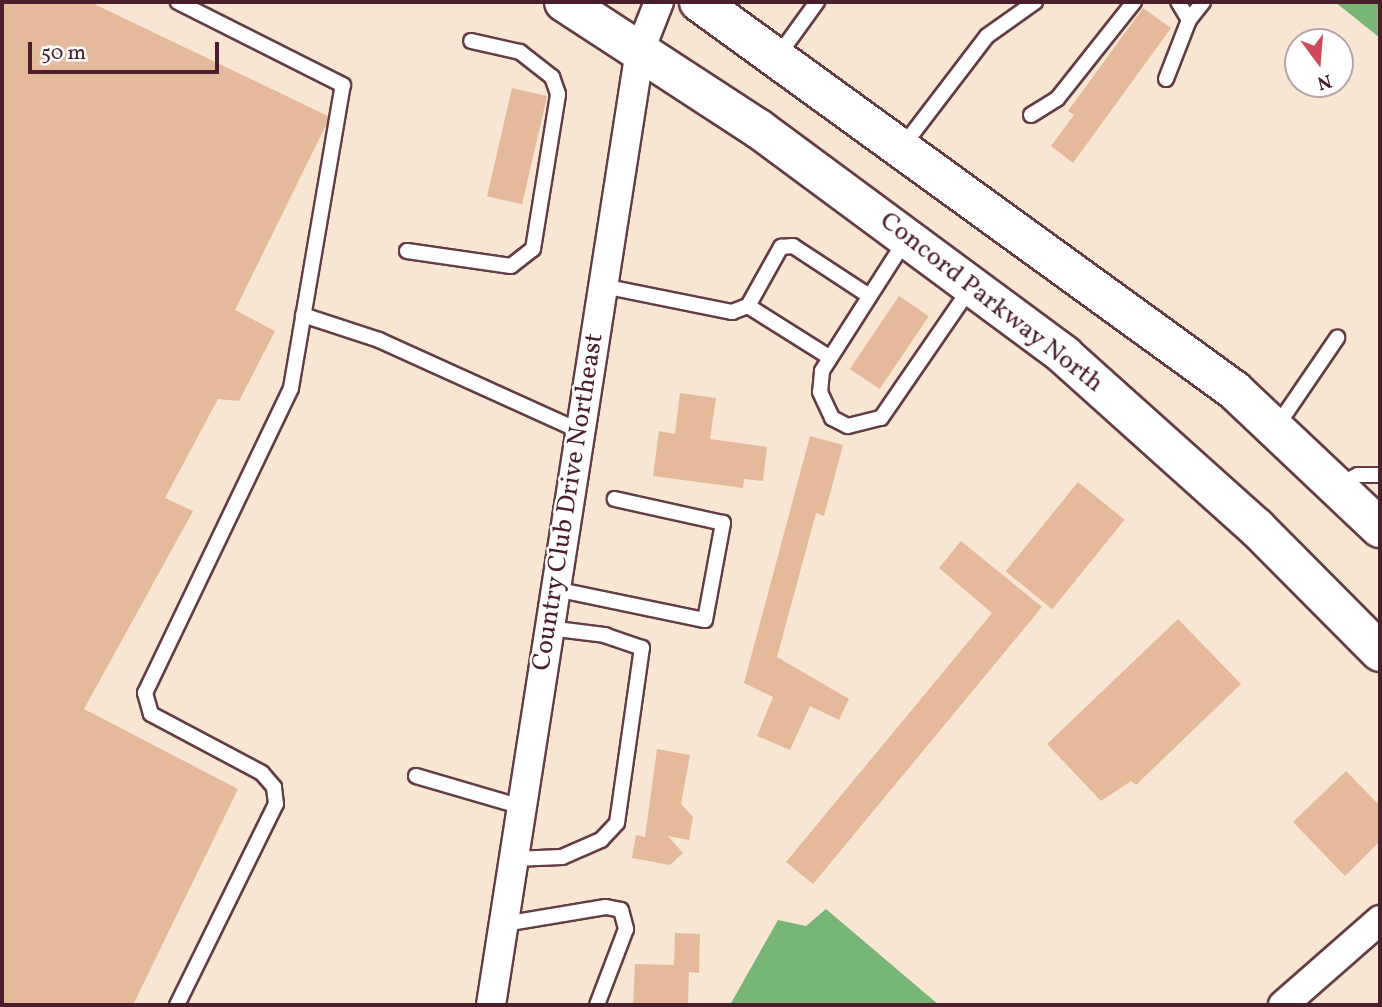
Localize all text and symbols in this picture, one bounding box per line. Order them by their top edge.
scale bar [32,28,222,72]
north arrow [1284,28,1354,98]
text: 50 m [41,39,86,68]
text: N [1314,67,1334,96]
street label: Concord Parkway North [873,206,1109,400]
street label: Country Club Drive Northeast [527,331,611,673]

